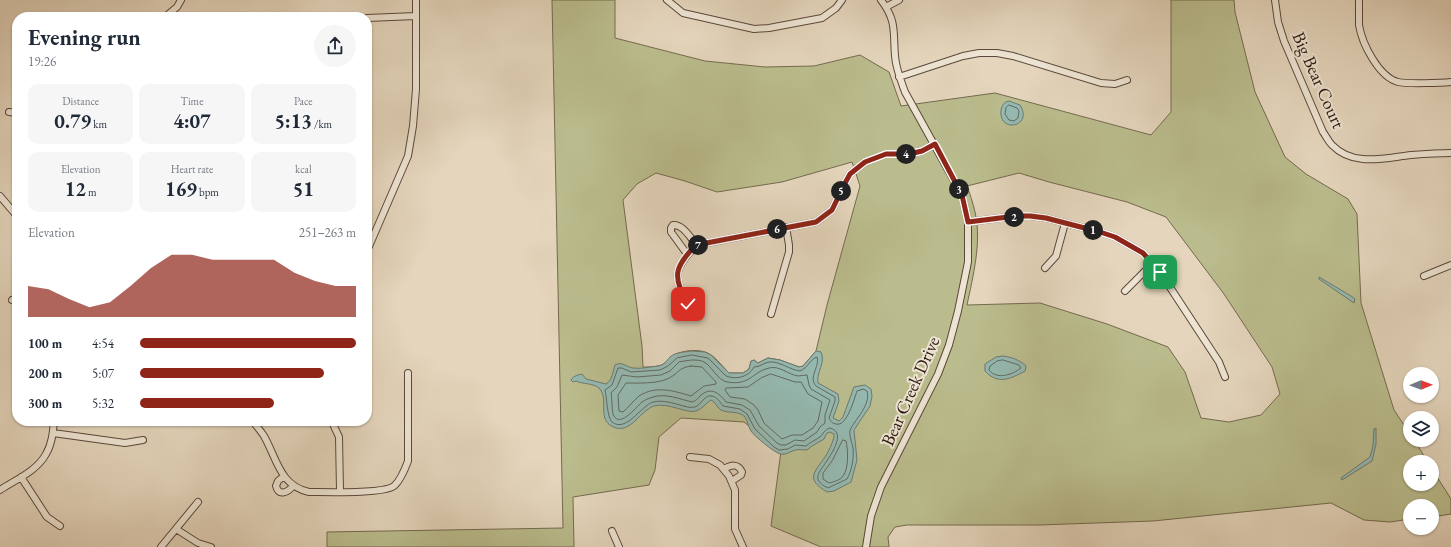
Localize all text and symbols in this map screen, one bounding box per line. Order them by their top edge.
text: Evening run [28,23,141,52]
button: share [314,25,356,67]
street label: Big Bear Court [1287,28,1351,132]
text: 19:26 [28,53,56,70]
text: Distance [62,94,99,108]
text: Time [181,94,203,108]
text: Pace [294,94,313,108]
text: 0.79 [54,108,91,134]
text: 4:07 [173,108,211,134]
text: 5:13 [274,108,312,134]
text: km [91,117,107,131]
text: /km [312,117,332,131]
pin: 4 [896,144,916,164]
text: 4 [903,147,909,161]
text: Elevation [61,162,100,176]
text: Heart rate [171,162,213,176]
text: kcal [295,162,312,176]
text: 12 [65,176,86,202]
text: 169 [165,176,197,202]
text: 51 [293,176,314,202]
pin: 3 [949,179,969,199]
pin: 5 [831,181,851,201]
text: 3 [956,182,962,196]
text: 5 [838,184,844,198]
text: m [86,185,97,199]
text: bpm [197,185,219,199]
pin: 2 [1004,207,1024,227]
text: 2 [1011,210,1017,224]
pin: 6 [767,219,787,239]
pin: 1 [1083,220,1103,240]
text: 6 [774,222,780,236]
text: 1 [1090,223,1096,237]
text: Elevation [28,224,75,241]
text: 251–263 m [299,224,356,241]
pin: 7 [688,235,708,255]
text: 7 [695,238,701,252]
pin [1143,255,1177,289]
icon: arrive [1149,261,1171,283]
pin [671,287,705,321]
icon: check [677,293,699,315]
street label: Bear Creek Drive [876,333,944,449]
text: 100 m [28,335,62,352]
text: 4:54 [92,335,114,352]
text: 200 m [28,365,62,382]
text: 5:07 [92,365,114,382]
north arrow [1403,367,1439,403]
map controls [1403,367,1439,535]
text: 300 m [28,395,62,412]
text: 5:32 [92,395,114,412]
button: layers [1403,411,1439,447]
button: + [1403,455,1439,491]
button: − [1403,499,1439,535]

